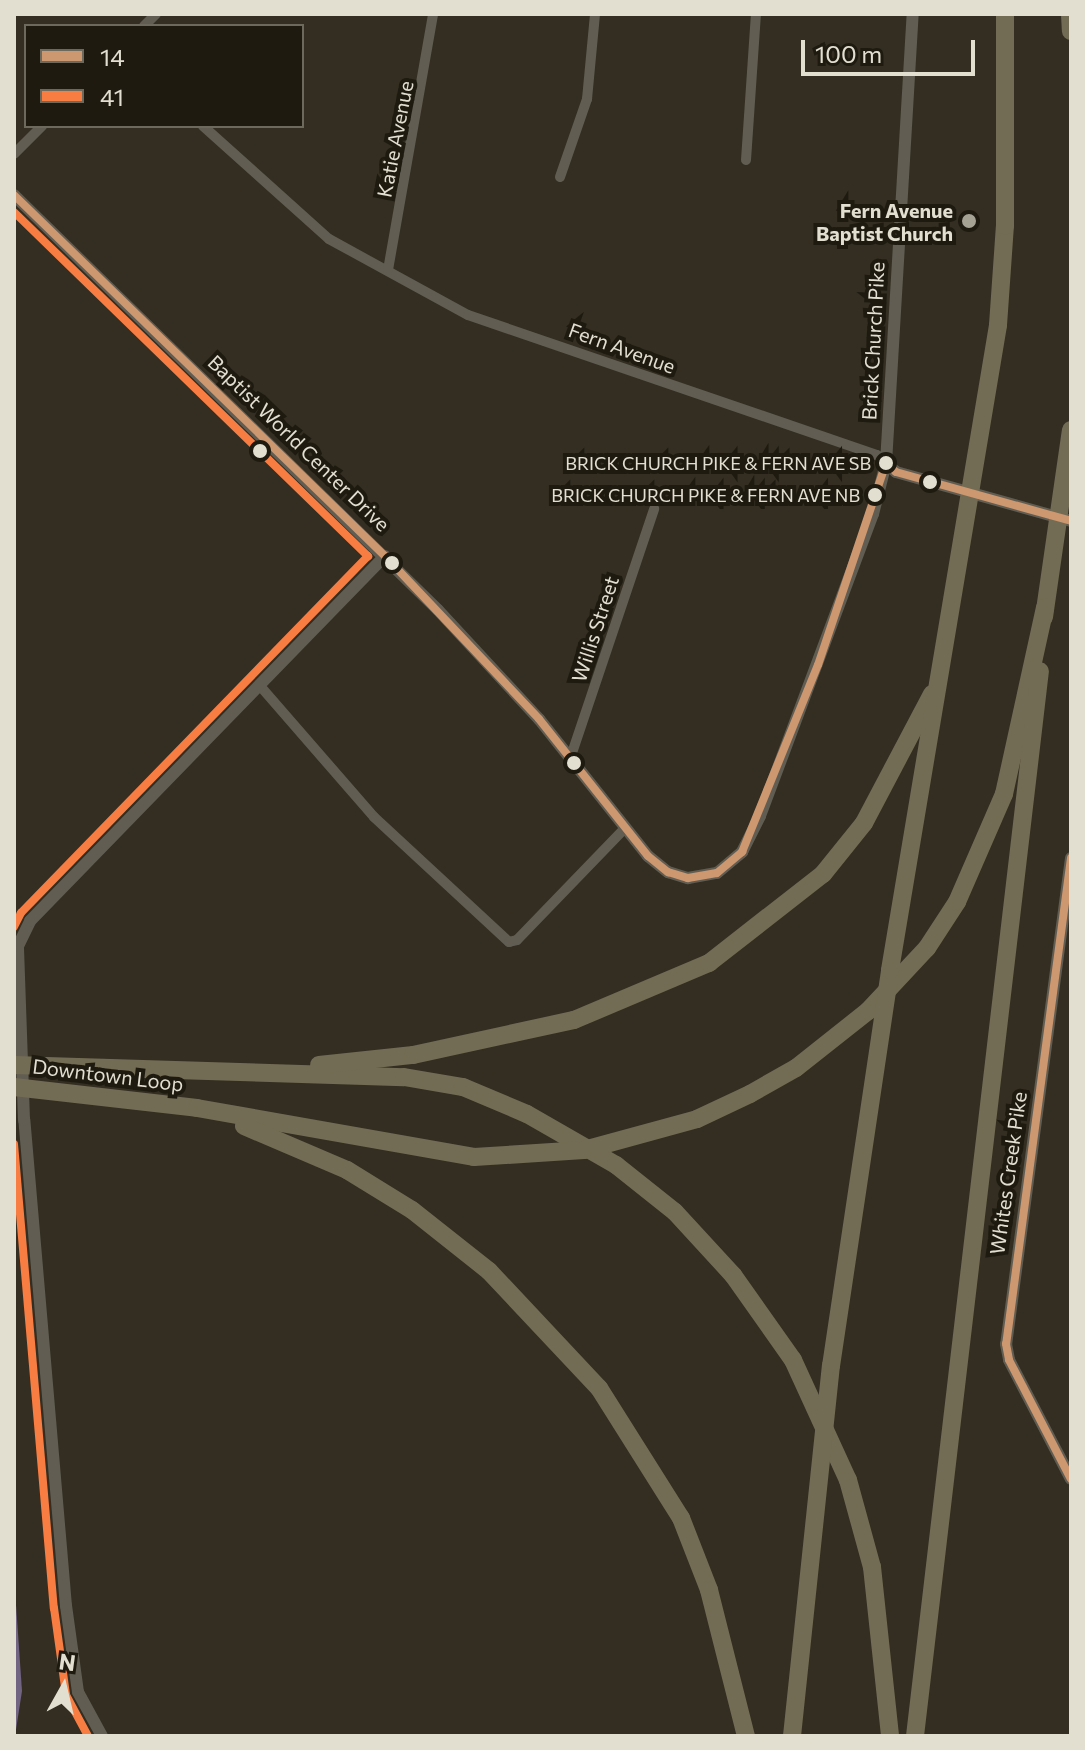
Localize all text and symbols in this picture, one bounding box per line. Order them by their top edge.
legend [24,24,304,128]
scale bar [805,24,979,74]
text: 100 m [815,39,882,68]
text: 14 [100,42,125,71]
street label: Katie Avenue [372,79,418,199]
text: 41 [100,82,124,111]
place label: Fern Avenue Baptist Church [816,198,953,245]
marker: Fern Avenue Baptist Church [960,212,978,230]
street label: Brick Church Pike [857,261,889,421]
street label: Fern Avenue [565,318,679,378]
street label: Baptist World Center Drive [203,350,395,536]
unlabelled marker [252,443,268,459]
place label: BRICK CHURCH PIKE & FERN AVE SB [565,452,871,474]
marker: BRICK CHURCH PIKE & FERN AVE SB [878,455,894,471]
unlabelled marker [922,474,938,490]
place label: BRICK CHURCH PIKE & FERN AVE NB [551,484,860,506]
marker: BRICK CHURCH PIKE & FERN AVE NB [867,487,883,503]
unlabelled marker [384,555,400,571]
street label: Willis Street [567,573,623,685]
unlabelled marker [566,755,582,771]
street label: Downtown Loop [31,1054,185,1096]
street label: Whites Creek Pike [985,1090,1031,1256]
north arrow [24,1646,104,1726]
text: N [57,1647,77,1676]

